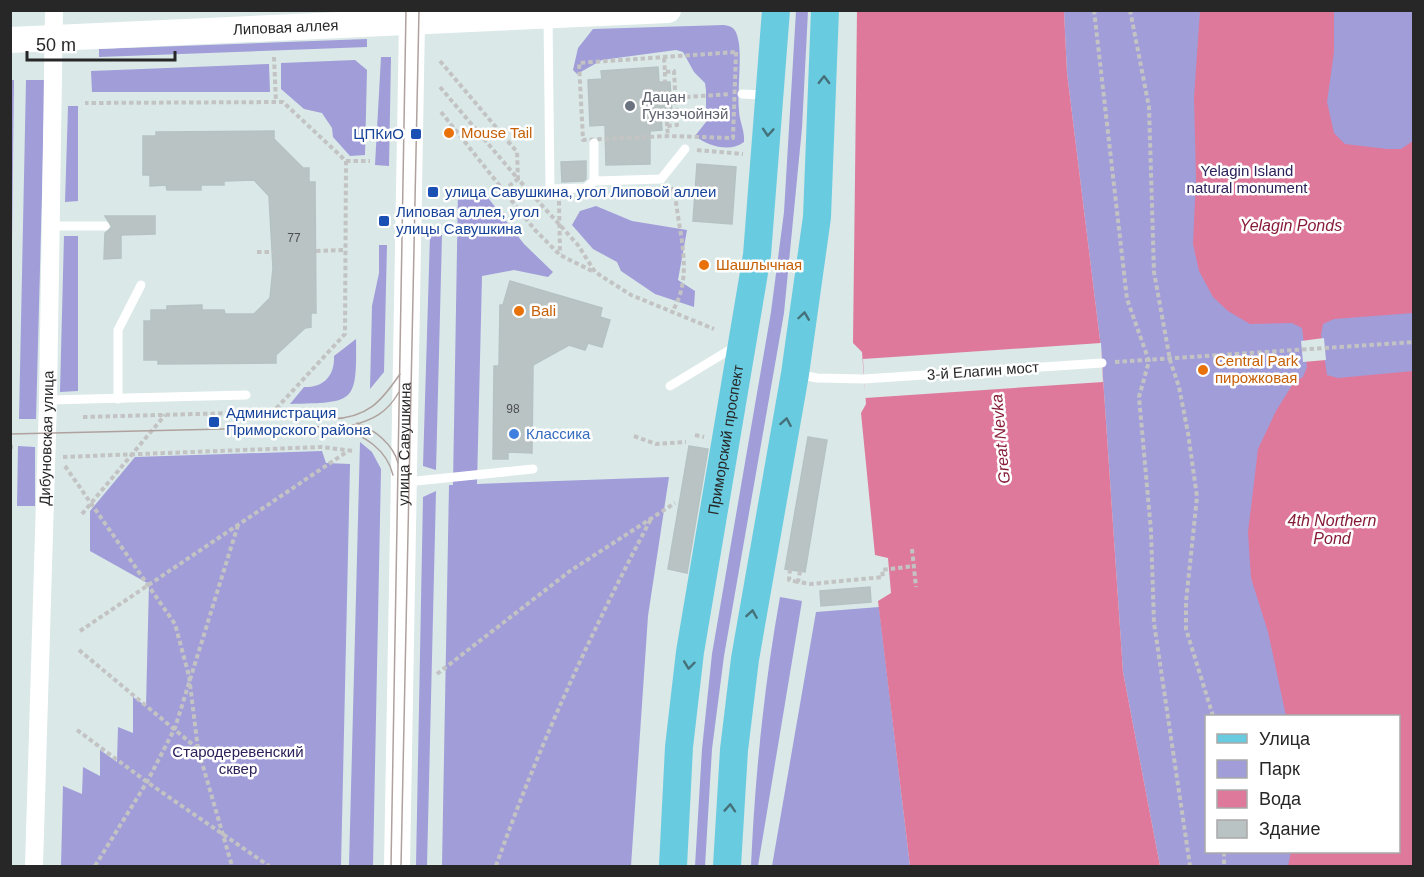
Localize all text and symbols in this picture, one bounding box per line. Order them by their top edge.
street label: Липовая аллея [233,16,339,38]
scale bar [27,24,176,62]
text: 50 m [36,35,76,55]
one-way arrow [817,75,830,84]
place label: Дацан Гунзэчойнэй [642,88,728,122]
marker: Дацан Гунзэчойнэй [623,99,637,113]
place label: Mouse Tail [461,124,532,141]
place label: ЦПКиО [353,125,404,142]
marker: Mouse Tail [442,126,456,140]
marker: ЦПКиО [409,127,423,141]
one-way arrow [762,127,775,136]
park label: Yelagin Island natural monument [1187,162,1308,196]
place label: улица Савушкина, угол Липовой аллеи [445,183,716,200]
marker: улица Савушкина, угол Липовой аллеи [426,185,440,199]
place label: Липовая аллея, угол улицы Савушкина [396,203,539,237]
marker: Липовая аллея, угол улицы Савушкина [377,214,391,228]
water label: Yelagin Ponds [1240,217,1342,234]
house number: 77 [287,231,301,245]
place label: Шашлычная [716,256,802,273]
marker: Шашлычная [697,258,711,272]
place label: Bali [531,302,556,319]
marker: Bali [512,304,526,318]
one-way arrow [798,311,810,320]
place label: Central Park пирожковая [1215,352,1299,386]
street label: 3-й Елагин мост [926,358,1040,383]
street label: Приморский проспект [704,363,746,516]
marker: Central Park пирожковая [1196,363,1210,377]
street label: Дибуновская улица [36,370,56,506]
street label: улица Савушкина [394,381,414,506]
water label: Great Nevka [988,393,1013,484]
house number: 98 [506,402,520,416]
place label: Администрация Приморского района [226,404,371,438]
marker: Администрация Приморского района [207,415,221,429]
one-way arrow [780,418,792,427]
place label: Классика [526,425,591,442]
marker: Классика [507,427,521,441]
water label: 4th Northern Pond [1288,512,1377,547]
one-way arrow [746,610,758,619]
one-way arrow [683,660,696,669]
legend [1205,715,1400,853]
text: Улица [1259,729,1311,749]
park label: Стародеревенский сквер [172,743,304,777]
text: Парк [1259,759,1300,779]
text: Вода [1259,789,1302,809]
one-way arrow [723,804,736,813]
text: Здание [1259,819,1320,839]

